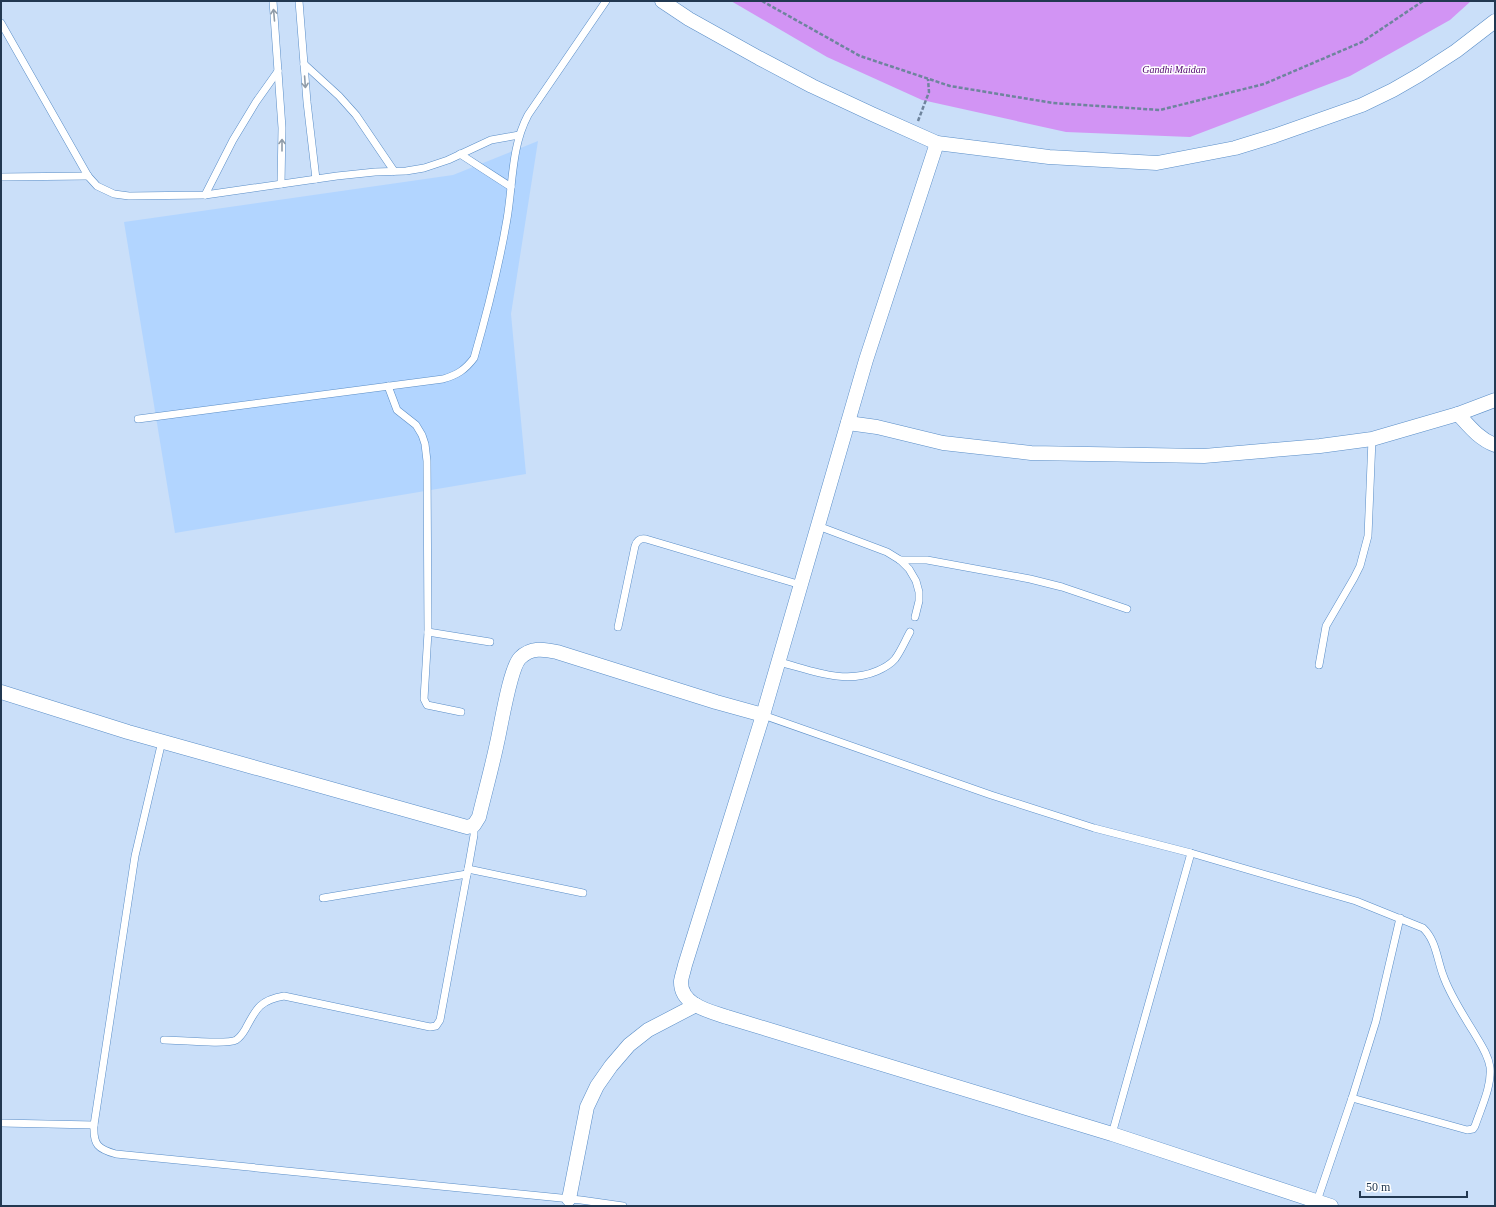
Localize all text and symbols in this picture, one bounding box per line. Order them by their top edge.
one-way arrow [270,9,277,22]
park label: Gandhi Maidan [1142,64,1206,75]
one-way arrow [302,75,309,88]
one-way arrow [278,139,286,152]
scale bar [1360,1173,1467,1199]
text: 50 m [1366,1180,1391,1194]

